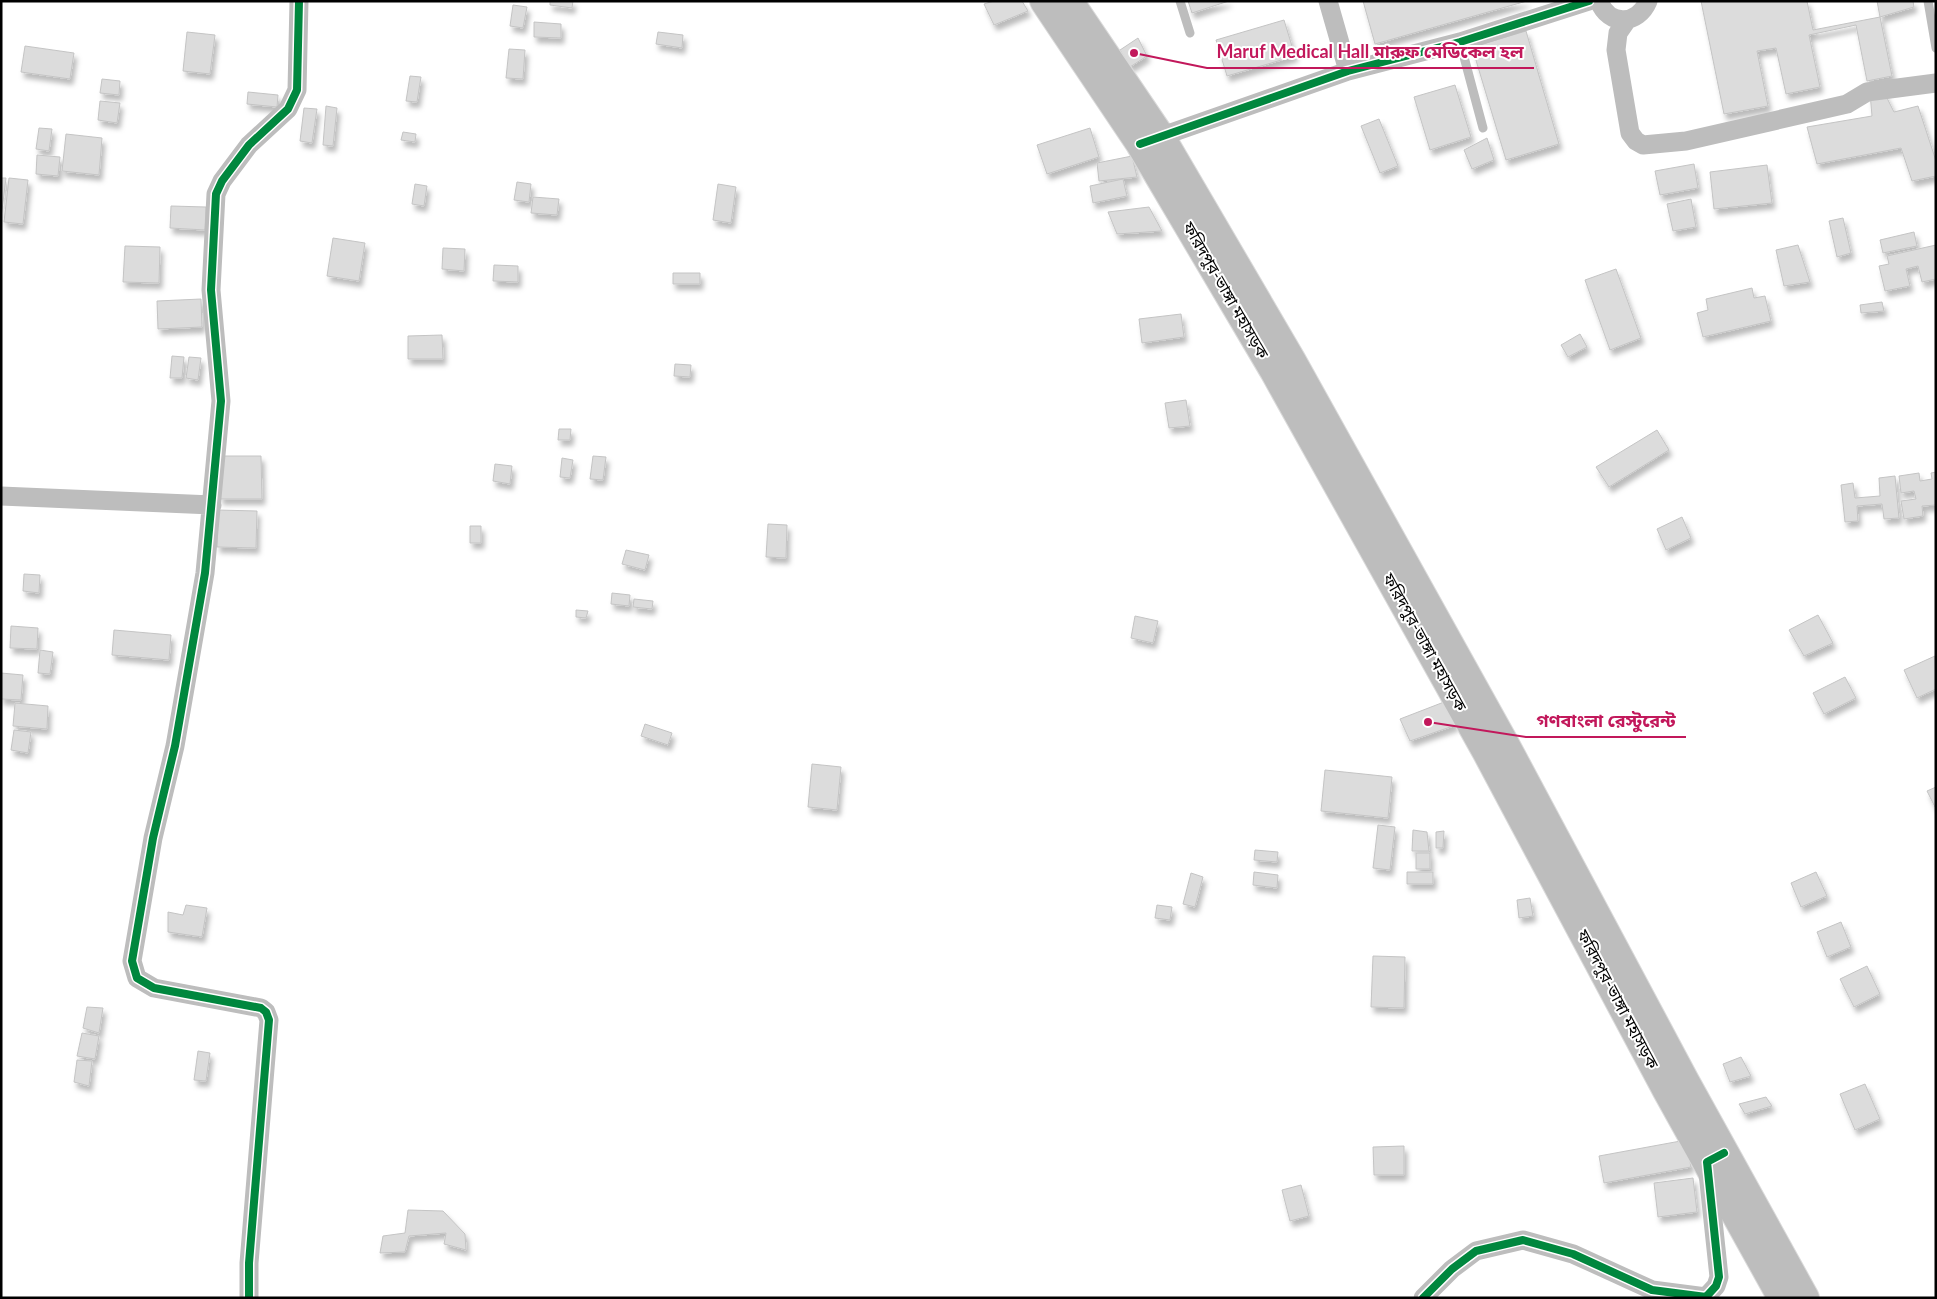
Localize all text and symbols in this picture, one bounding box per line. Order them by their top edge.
callout: Maruf Medical Hall মারুফ মেডিকেল হল [1207,35,1534,68]
text: Maruf Medical Hall মারুফ মেডিকেল হল [1216,40,1524,62]
street label: ফরিদপুর-ভাঙ্গা মহাসড়ক [1178,217,1274,363]
street label: ফরিদপুর-ভাঙ্গা মহাসড়ক [1378,569,1472,715]
callout: গণবাংলা রেস্টুরেন্ট [1526,704,1686,737]
text: গণবাংলা রেস্টুরেন্ট [1536,709,1677,733]
street label: ফরিদপুর-ভাঙ্গা মহাসড়ক [1572,925,1664,1073]

